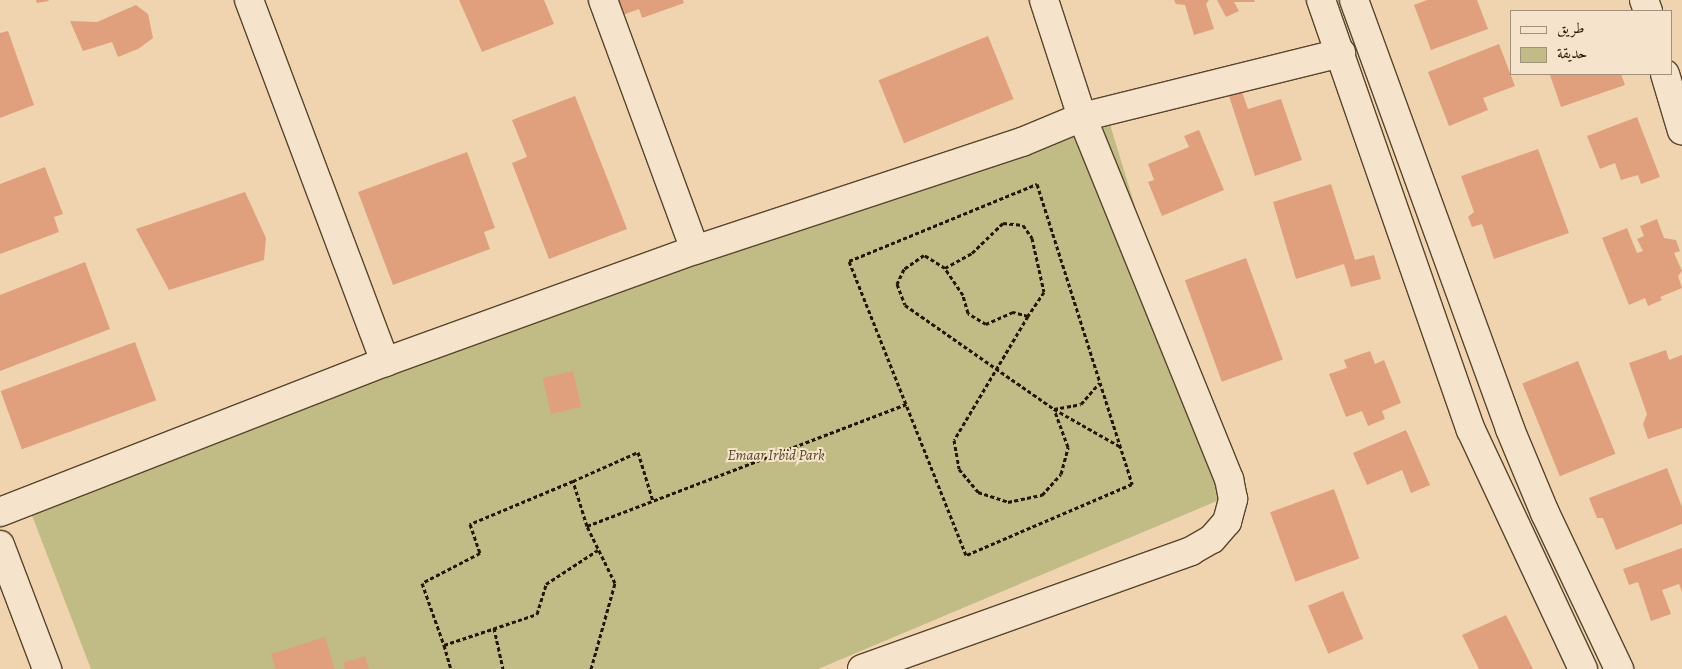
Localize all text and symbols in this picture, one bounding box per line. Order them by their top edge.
legend [1510,10,1672,75]
text: طريق [1557,18,1584,38]
text: حديقة [1557,43,1587,63]
park label: Emaar Irbid Park [727,447,825,465]

